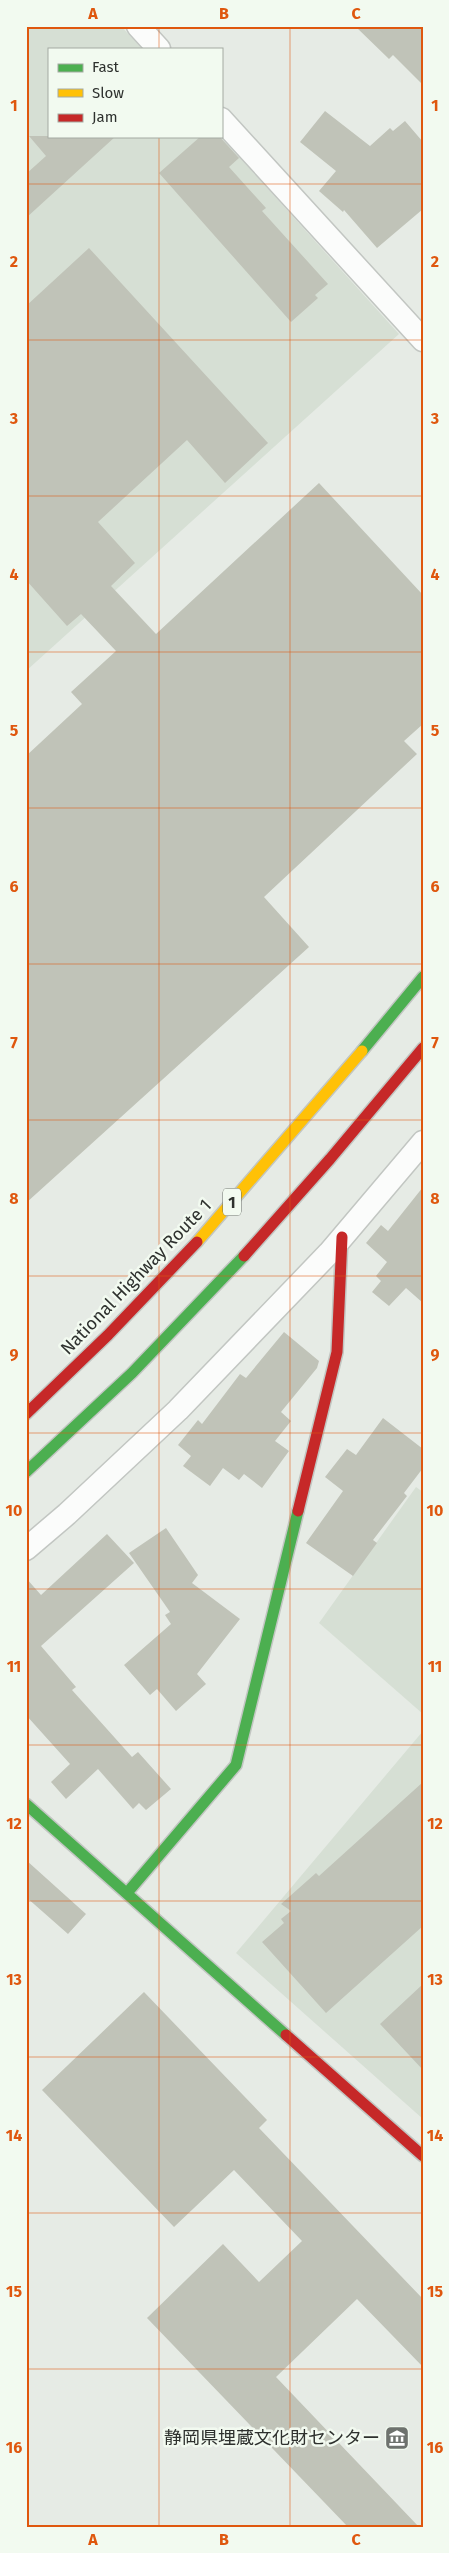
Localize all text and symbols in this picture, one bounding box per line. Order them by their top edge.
text: A [87,4,98,23]
text: B [219,4,229,23]
text: C [351,4,361,23]
legend [48,48,222,138]
text: Fast [92,58,119,76]
text: Slow [92,84,124,102]
text: 1 [10,96,18,115]
text: 1 [431,96,439,115]
text: Jam [92,108,118,126]
text: 2 [10,252,18,271]
text: 2 [431,252,439,271]
text: 3 [9,409,18,428]
text: 3 [430,409,439,428]
text: 4 [9,565,19,584]
text: 4 [430,565,440,584]
text: 5 [10,721,19,740]
text: 5 [431,721,440,740]
text: 6 [9,877,19,896]
text: 6 [430,877,440,896]
text: 7 [10,1033,18,1052]
text: 7 [431,1033,439,1052]
road number: 1 [223,1188,241,1216]
text: 8 [9,1189,19,1208]
text: 8 [430,1189,440,1208]
street label: National Highway Route 1 [56,1195,216,1359]
text: 9 [10,1345,19,1364]
text: 9 [431,1345,440,1364]
text: 10 [6,1501,22,1520]
text: 10 [427,1501,443,1520]
text: 11 [7,1657,21,1676]
text: 11 [428,1657,442,1676]
text: 12 [6,1814,22,1833]
text: 12 [427,1814,443,1833]
text: 13 [6,1970,22,1989]
text: 13 [427,1970,443,1989]
text: 14 [6,2126,22,2145]
text: 14 [427,2126,443,2145]
text: 15 [6,2282,22,2301]
text: 15 [427,2282,443,2301]
museum icon: 静岡県埋蔵文化財センター [384,2425,410,2451]
place label: 静岡県埋蔵文化財センター [164,2427,380,2449]
text: 16 [6,2438,22,2457]
text: 16 [427,2438,443,2457]
text: A [87,2530,98,2549]
text: B [219,2530,229,2549]
text: C [351,2530,361,2549]

